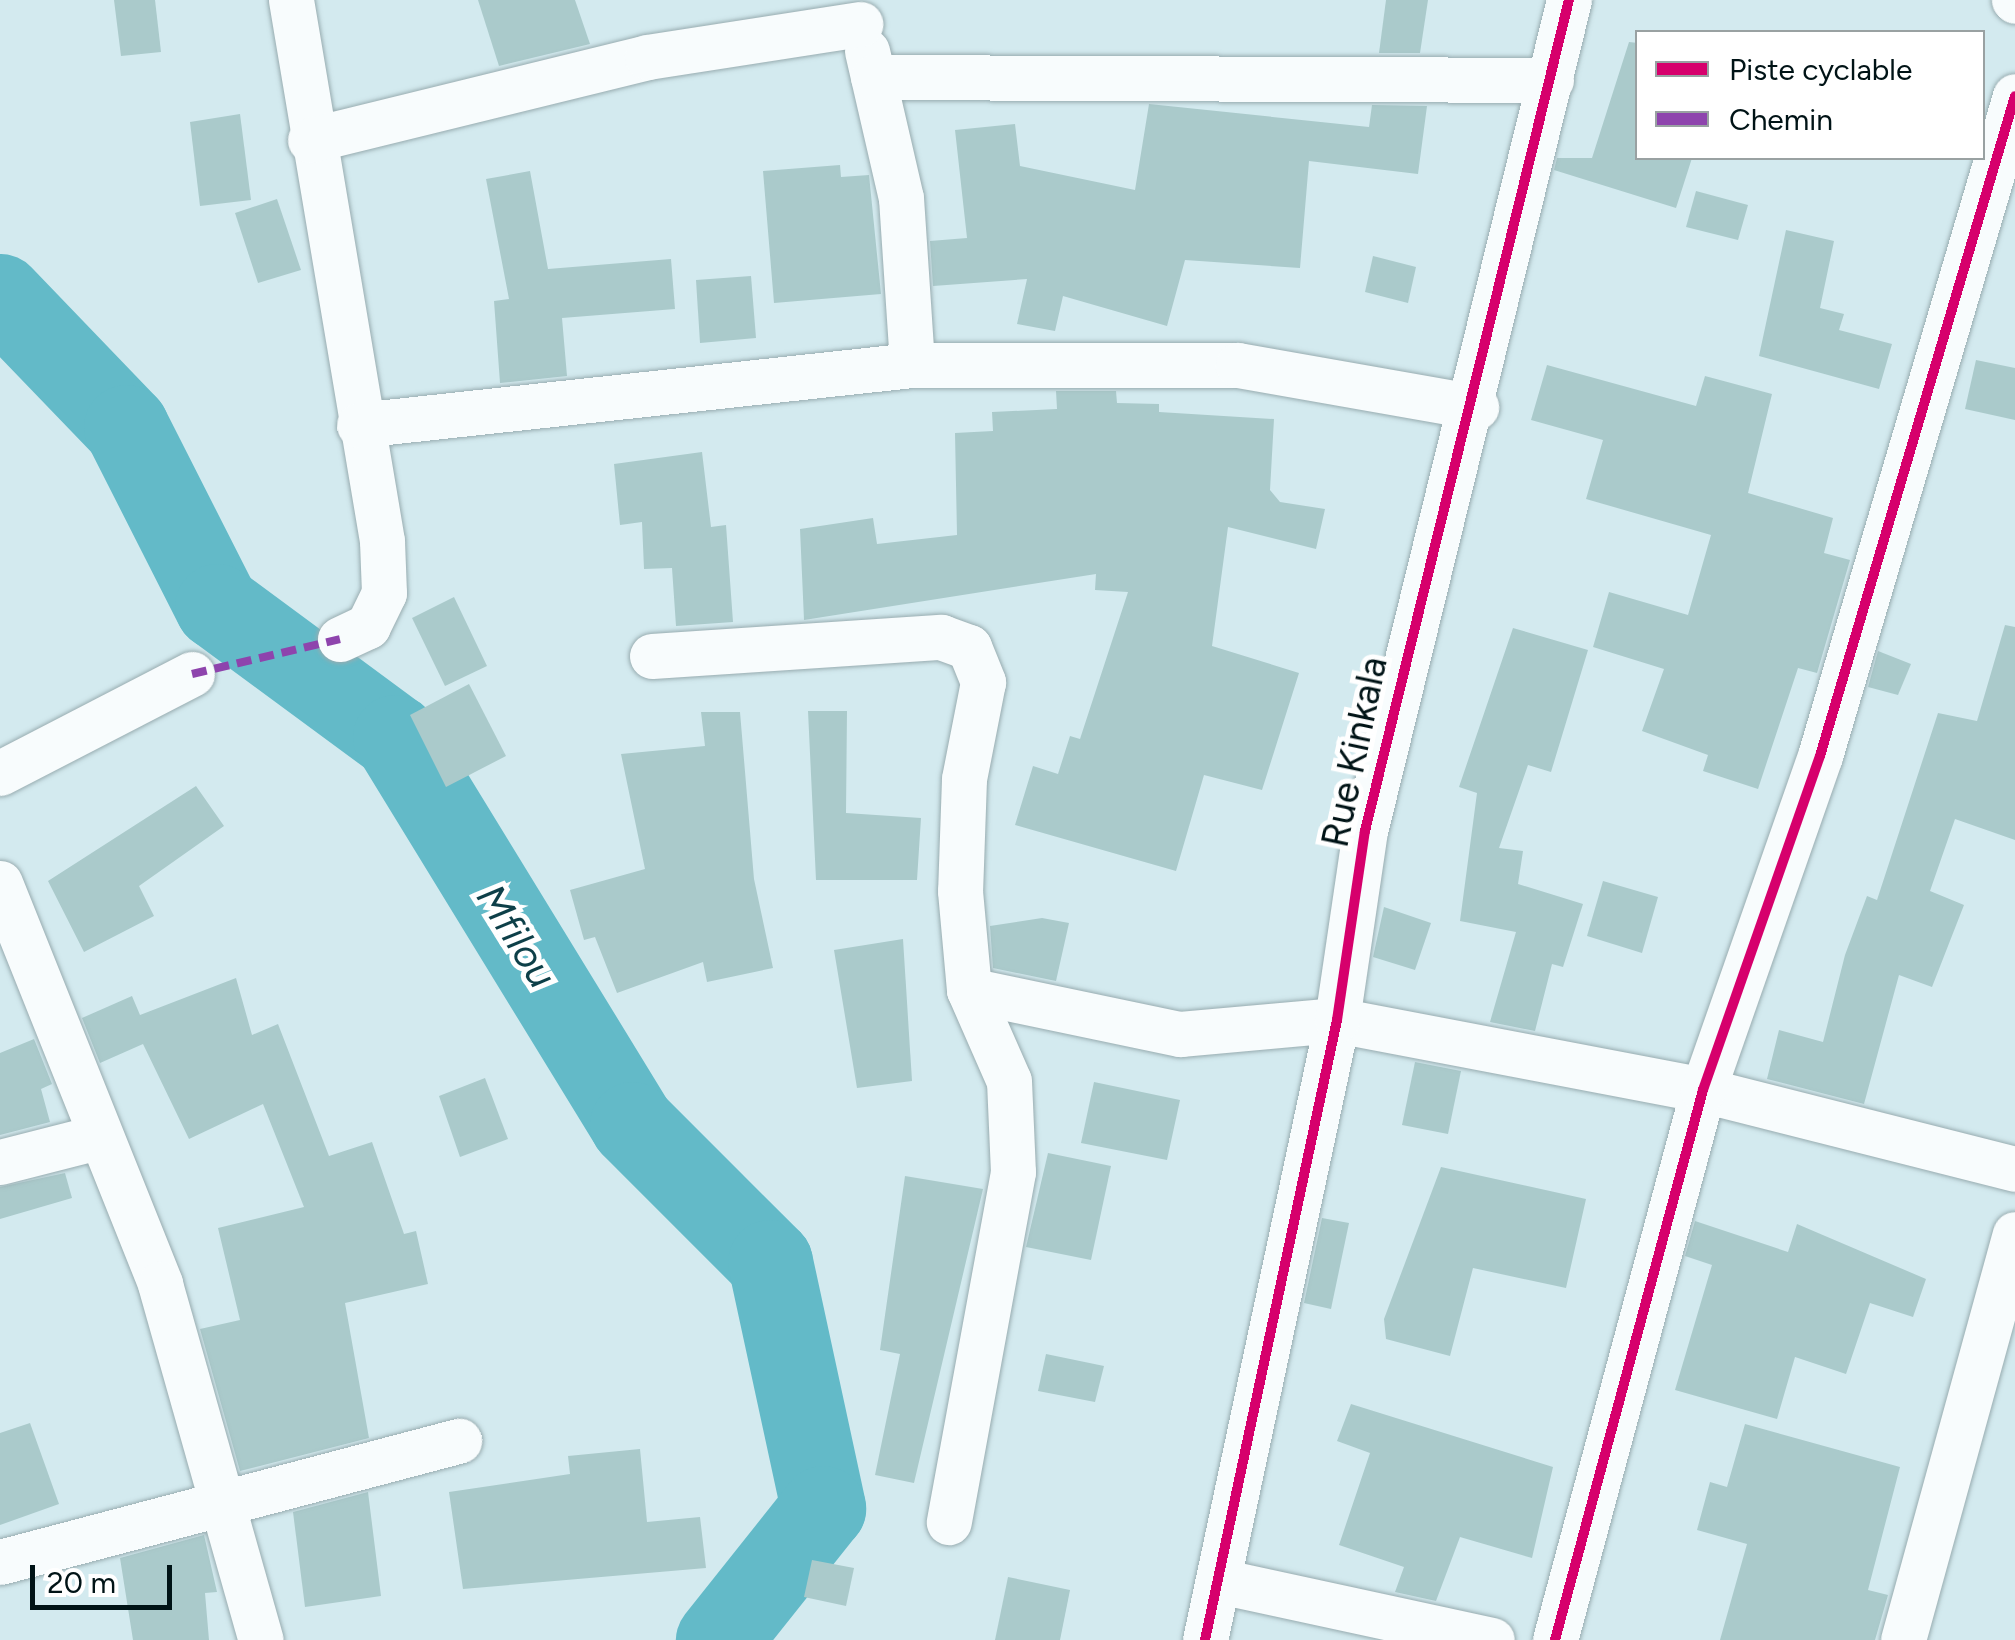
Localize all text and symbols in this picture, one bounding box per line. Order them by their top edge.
legend [1635,30,1985,160]
text: Piste cyclable [1729,51,1912,88]
text: Chemin [1729,101,1833,138]
street label: Rue Kinkala [1313,653,1397,851]
water label: Mfilou [467,876,567,996]
scale bar [35,1545,178,1607]
text: 20 m [47,1564,116,1601]

